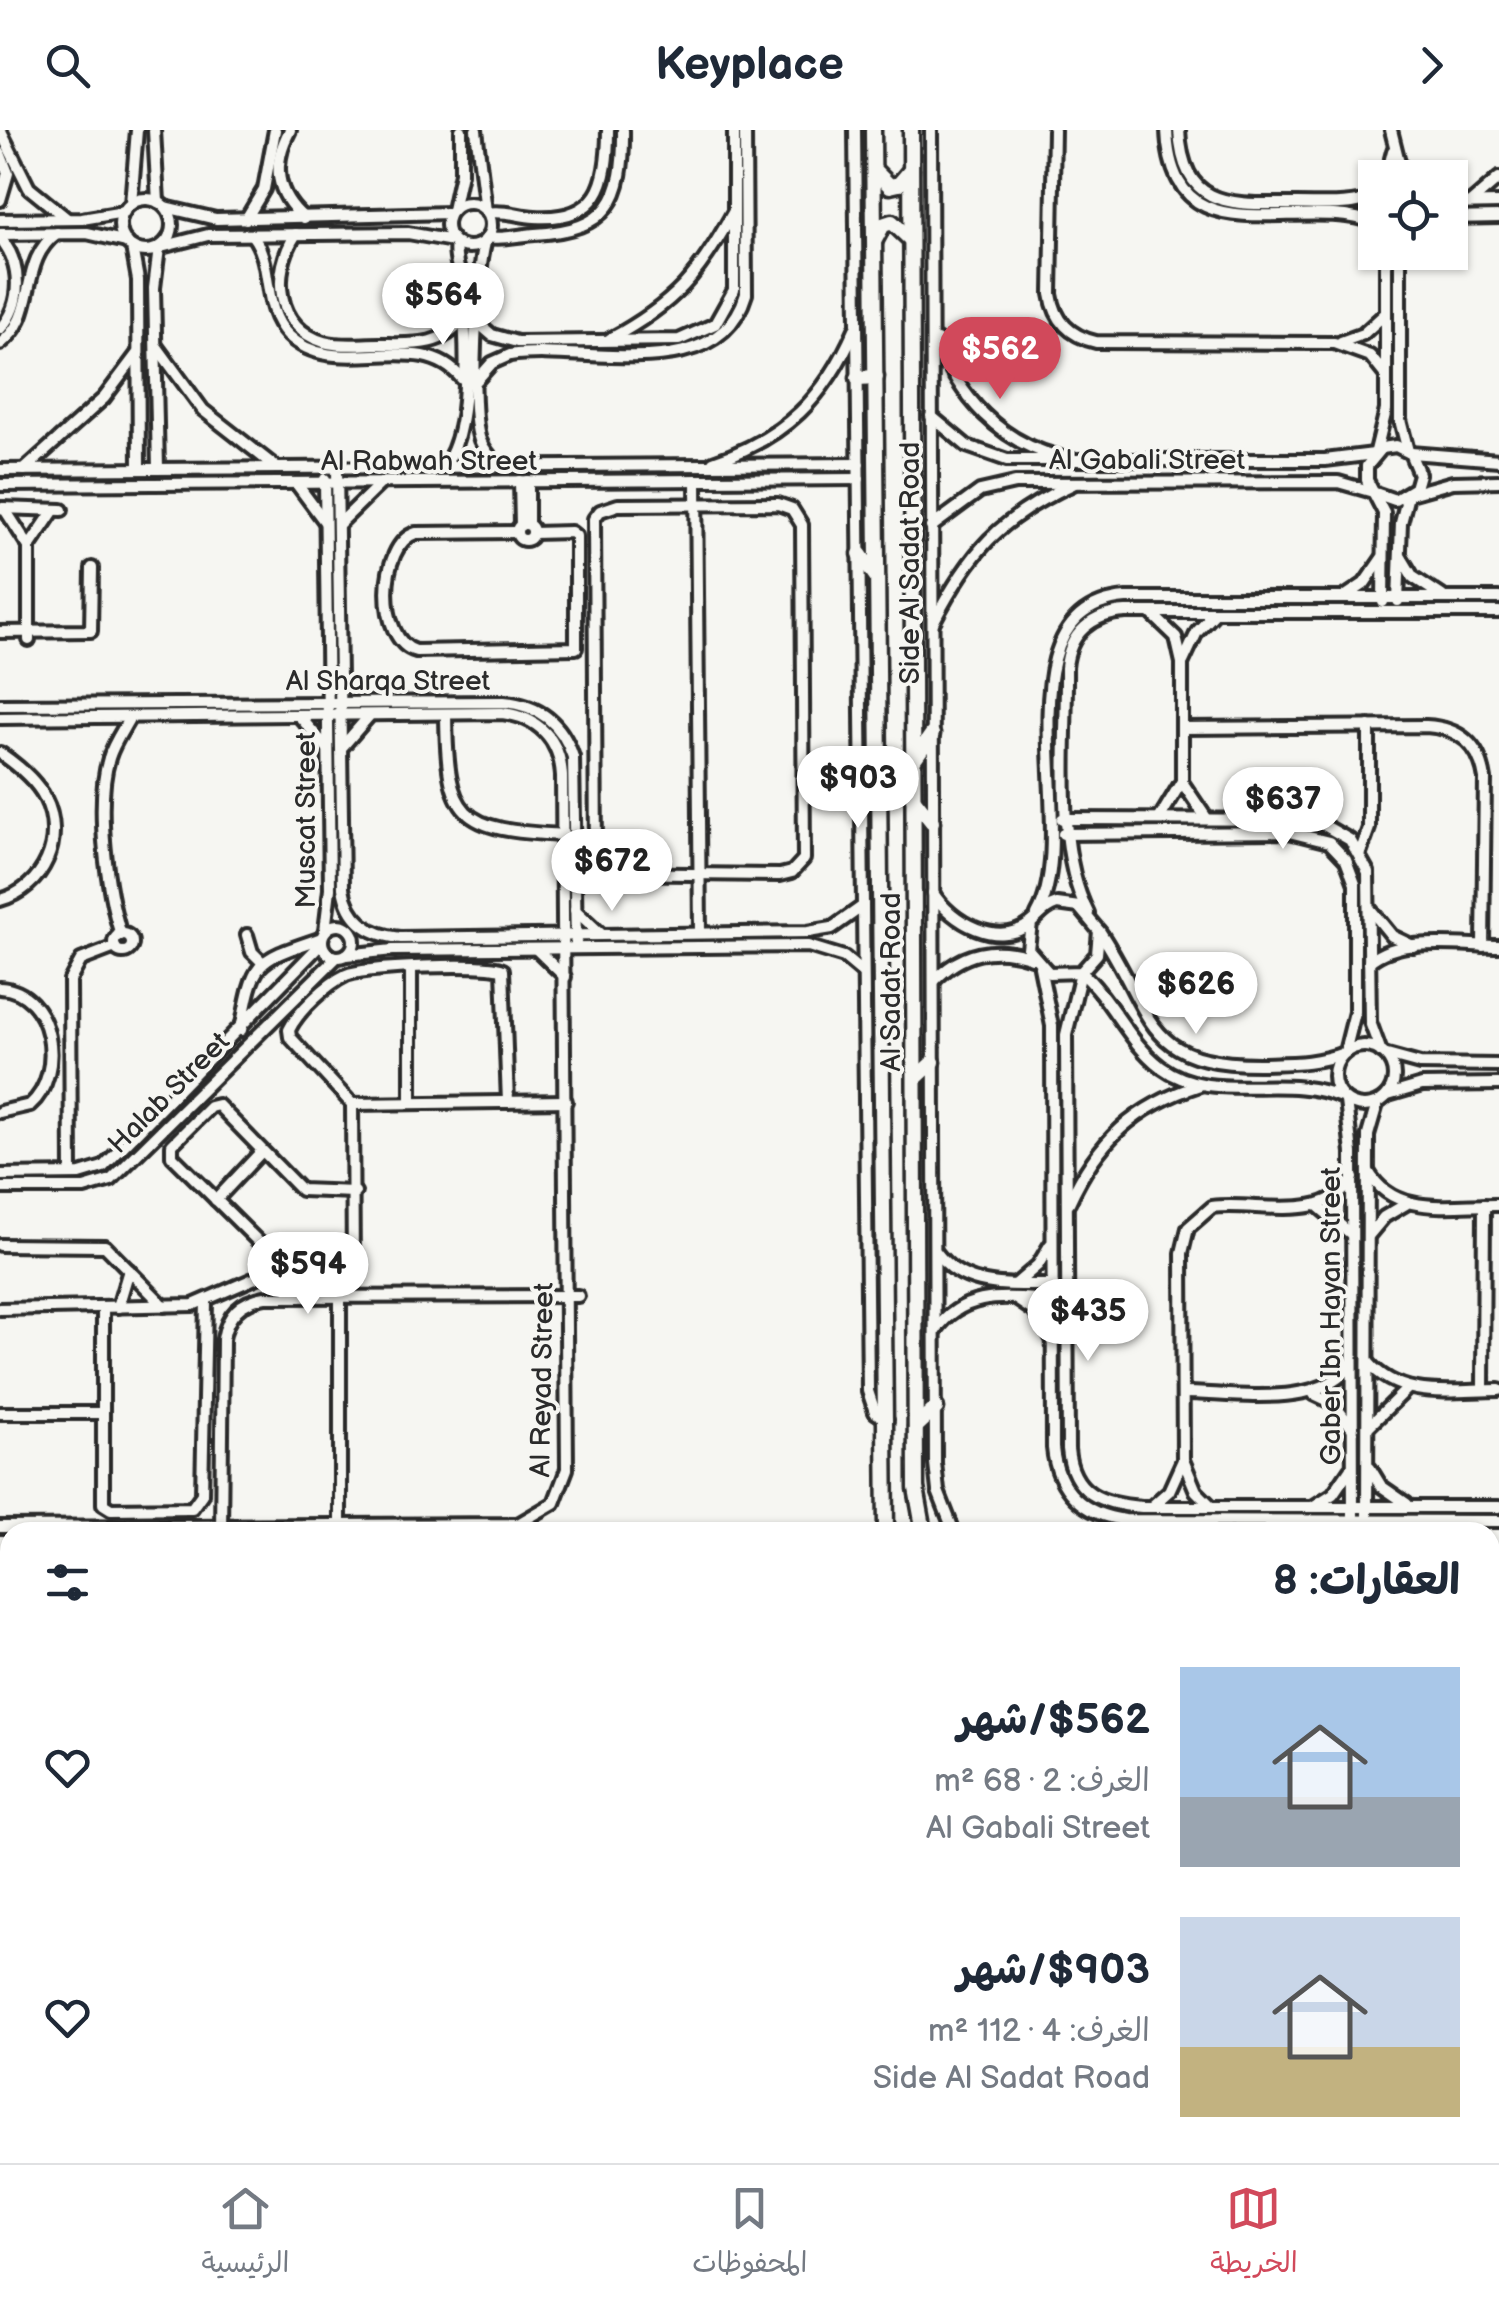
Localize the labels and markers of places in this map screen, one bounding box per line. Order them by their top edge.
pin: $564 [384,263,502,348]
pin: $562 [941,317,1059,402]
pin: $903 [799,746,917,831]
pin: $637 [1224,767,1342,852]
pin: $672 [553,829,671,914]
pin: $626 [1137,952,1255,1037]
pin: $594 [249,1232,367,1317]
pin: $435 [1029,1279,1147,1364]

